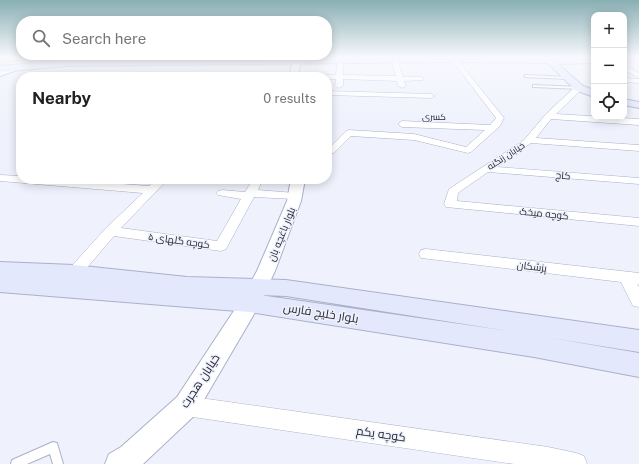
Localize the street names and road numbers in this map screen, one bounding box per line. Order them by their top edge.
street label: خیابان زنگنه [485,139,527,172]
street label: کاج [555,168,571,183]
street label: کوچه میخک [519,204,569,223]
street label: بلوار باغچه بان [265,205,298,263]
street label: کوچه گلهای ۵ [147,230,211,251]
street label: پزشکان [516,258,548,275]
street label: بلوار خلیج فارس [282,300,360,327]
street label: خیابان هجرت [177,352,223,410]
street label: کوچه یکم [355,424,407,446]

